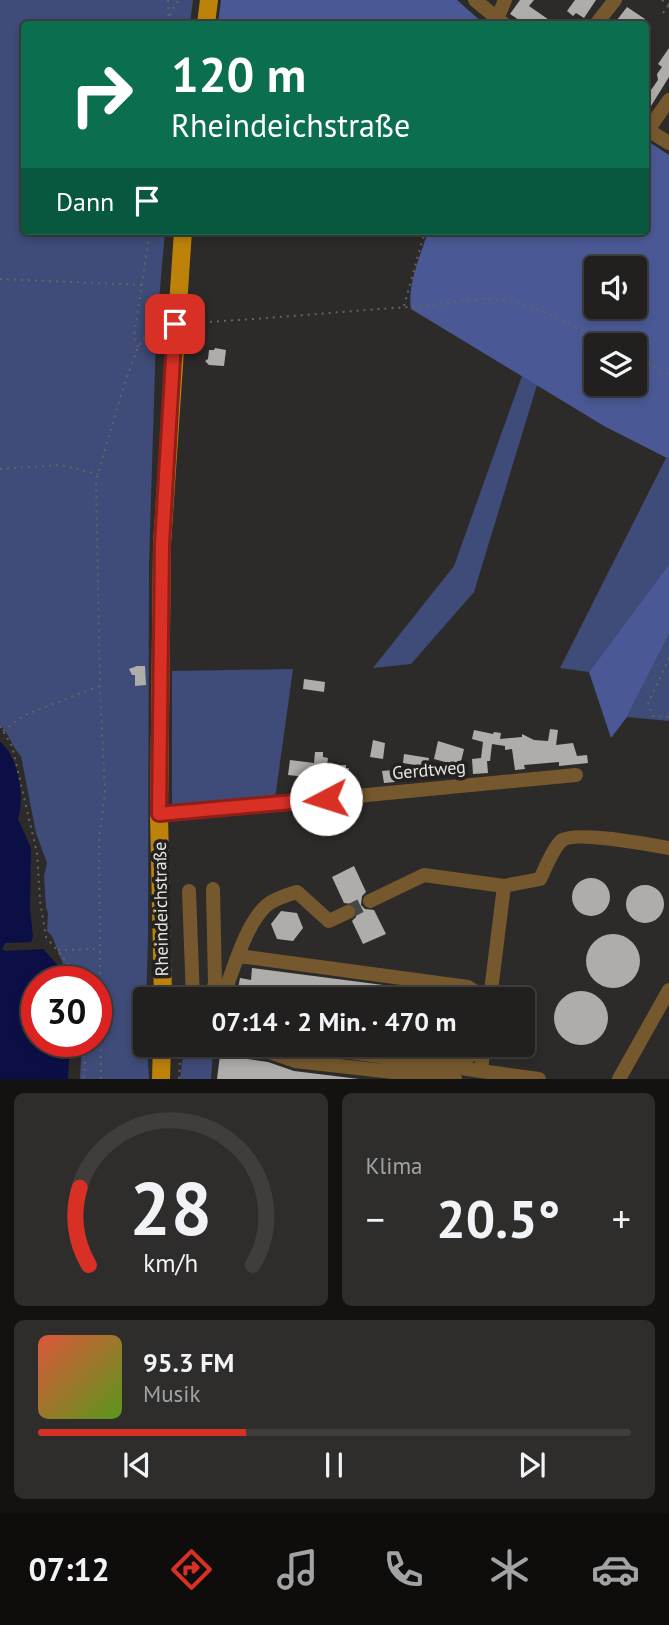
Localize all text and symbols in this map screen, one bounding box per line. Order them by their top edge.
text: 120 m [171,42,306,106]
icon: right [56,49,147,140]
text: Rheindeichstraße [171,104,410,146]
icon: arrive [128,182,166,220]
text: Dann [56,185,114,218]
map controls [584,256,647,396]
button: sound [584,256,647,319]
pin [145,294,205,354]
icon: arrive [156,305,194,343]
button: layers [584,333,647,396]
street label: Gerdtweg [391,755,467,784]
position arrow [289,762,363,836]
street label: Rheindeichstraße [148,842,173,976]
speed limit sign: 30 [21,966,112,1057]
text: 07:14 · 2 Min. · 470 m [211,1005,457,1038]
text: Klima [366,1151,423,1180]
text: 28 [129,1162,212,1256]
text: 20.5° [436,1185,560,1252]
text: − [366,1194,385,1243]
text: + [612,1194,631,1243]
text: km/h [143,1247,198,1279]
text: 95.3 FM [143,1346,234,1379]
text: Musik [143,1379,200,1408]
icon: previous [118,1446,156,1484]
icon: pause [315,1446,353,1484]
icon: next [513,1446,551,1484]
icon: directions [167,1545,216,1594]
icon: music [273,1545,322,1594]
icon: phone [379,1545,428,1594]
icon: climate [485,1545,534,1594]
icon: car [591,1545,640,1594]
text: 07:12 [29,1548,110,1590]

